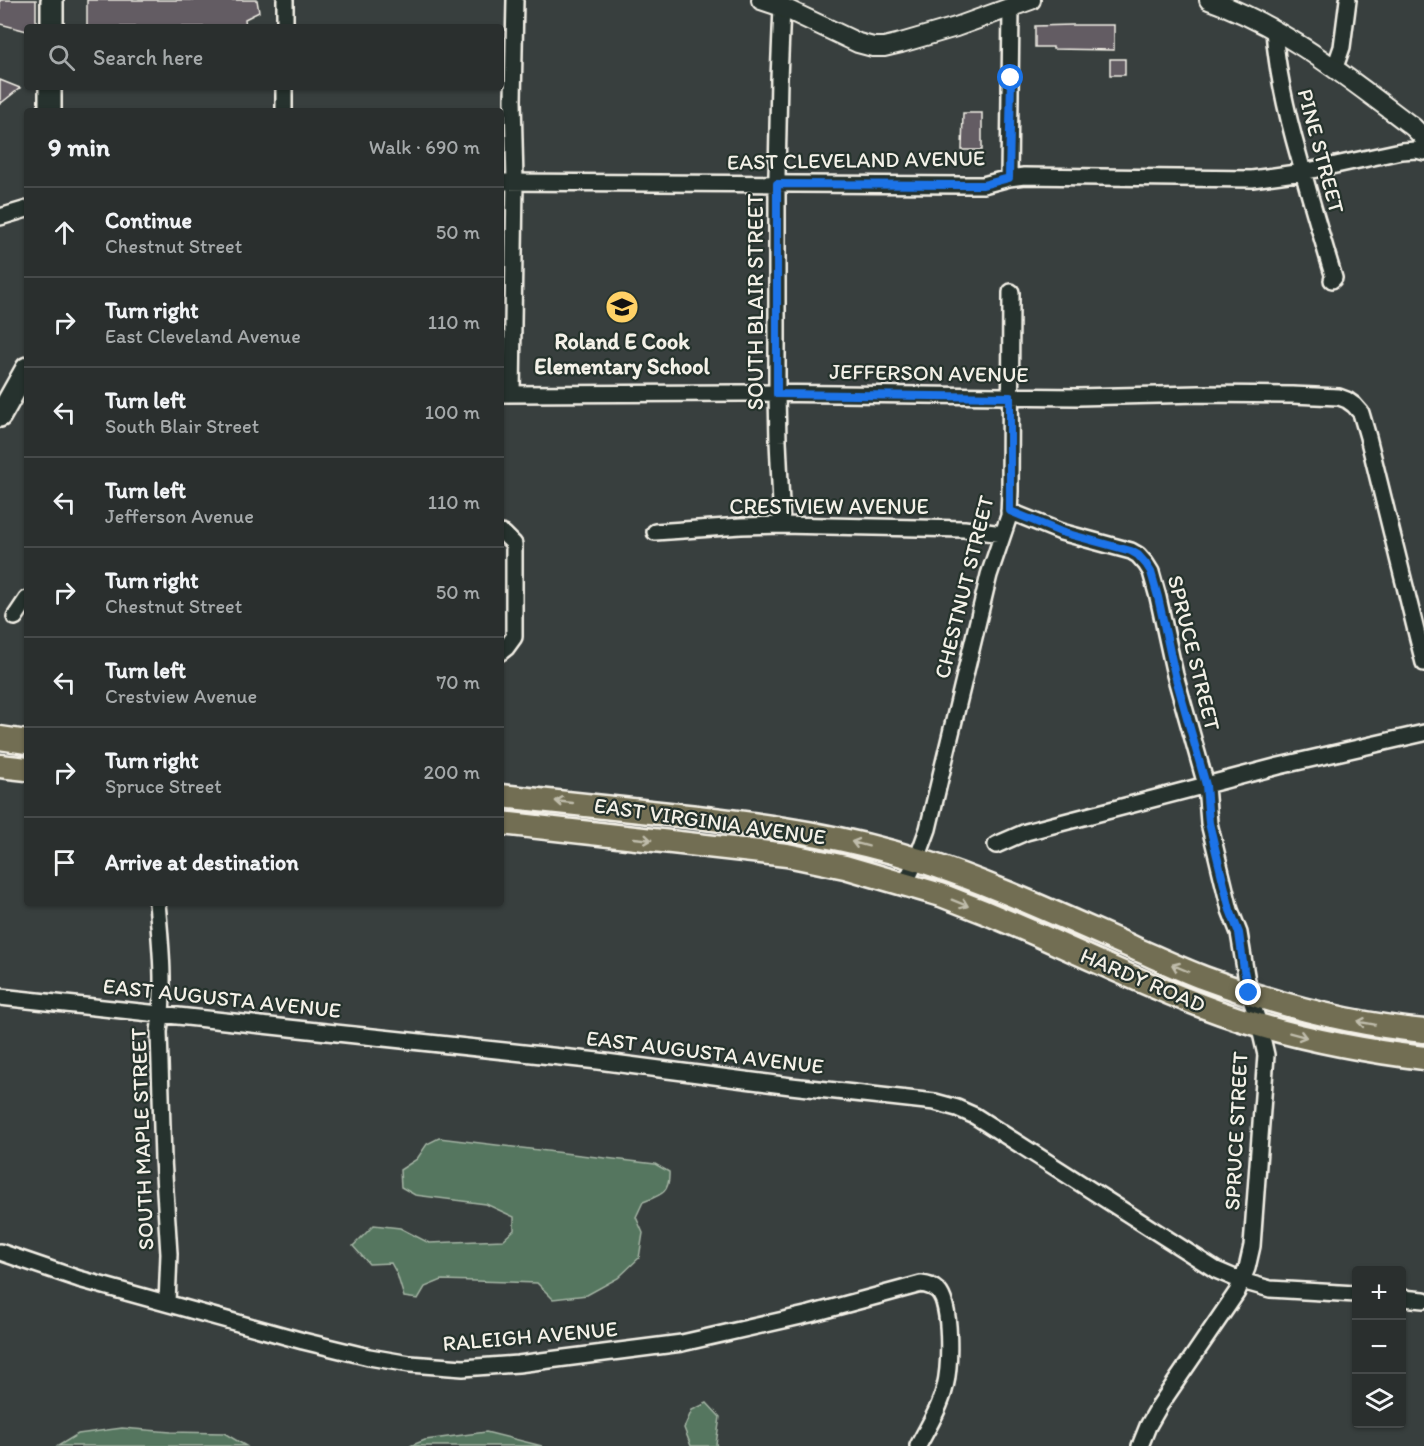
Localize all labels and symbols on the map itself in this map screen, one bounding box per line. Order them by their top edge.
route start [997,64,1023,90]
street label: PINE STREET [1291,86,1351,217]
street label: EAST CLEVELAND AVENUE [727,144,985,176]
street label: SOUTH BLAIR STREET [742,193,769,410]
school or university icon: Roland E Cook Elementary School [604,289,640,325]
place label: Roland E Cook Elementary School [534,328,710,380]
street label: JEFFERSON AVENUE [829,358,1029,388]
street label: CHESTNUT STREET [928,492,1000,681]
street label: CRESTVIEW AVENUE [729,493,929,520]
street label: SPRUCE STREET [1162,573,1227,734]
street label: EAST VIRGINIA AVENUE [593,791,827,851]
one-way arrow [554,797,574,808]
one-way arrow [632,834,652,845]
one-way arrow [851,838,870,849]
one-way arrow [951,898,969,909]
street label: HARDY ROAD [1076,942,1210,1018]
one-way arrow [1171,961,1189,973]
street label: EAST AUGUSTA AVENUE [102,972,342,1024]
route end [1235,979,1261,1005]
one-way arrow [1357,1017,1376,1028]
street label: EAST AUGUSTA AVENUE [585,1024,825,1080]
street label: SOUTH MAPLE STREET [125,1027,159,1251]
one-way arrow [1288,1029,1307,1041]
street label: SPRUCE STREET [1218,1050,1254,1211]
street label: RALEIGH AVENUE [442,1315,618,1357]

